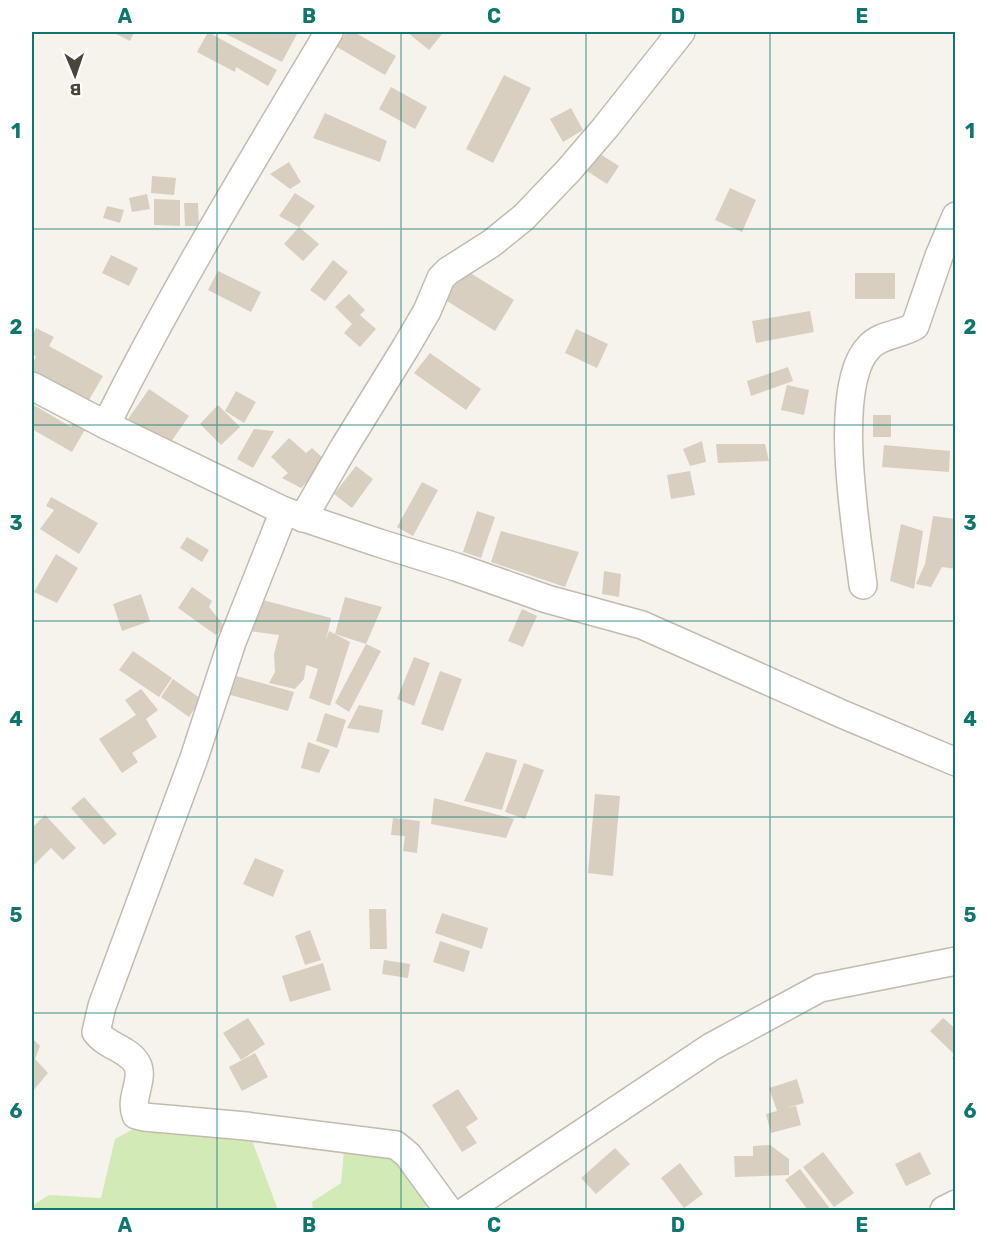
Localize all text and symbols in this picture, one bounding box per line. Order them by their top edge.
text: A [118,4,133,28]
text: B [302,4,316,28]
text: C [487,4,501,28]
text: D [671,4,685,28]
text: E [856,4,868,28]
north arrow [45,45,105,105]
text: B [70,80,81,99]
text: 1 [11,119,21,143]
text: 1 [965,119,975,143]
text: 2 [10,315,23,339]
text: 2 [964,315,977,339]
text: 3 [9,511,23,535]
text: 3 [963,511,977,535]
text: 4 [9,707,23,731]
text: 4 [963,707,977,731]
text: 5 [10,903,23,927]
text: 5 [964,903,977,927]
text: 6 [9,1099,23,1123]
text: 6 [963,1099,977,1123]
text: A [118,1213,133,1237]
text: B [302,1213,316,1237]
text: C [487,1213,501,1237]
text: D [671,1213,685,1237]
text: E [856,1213,868,1237]

